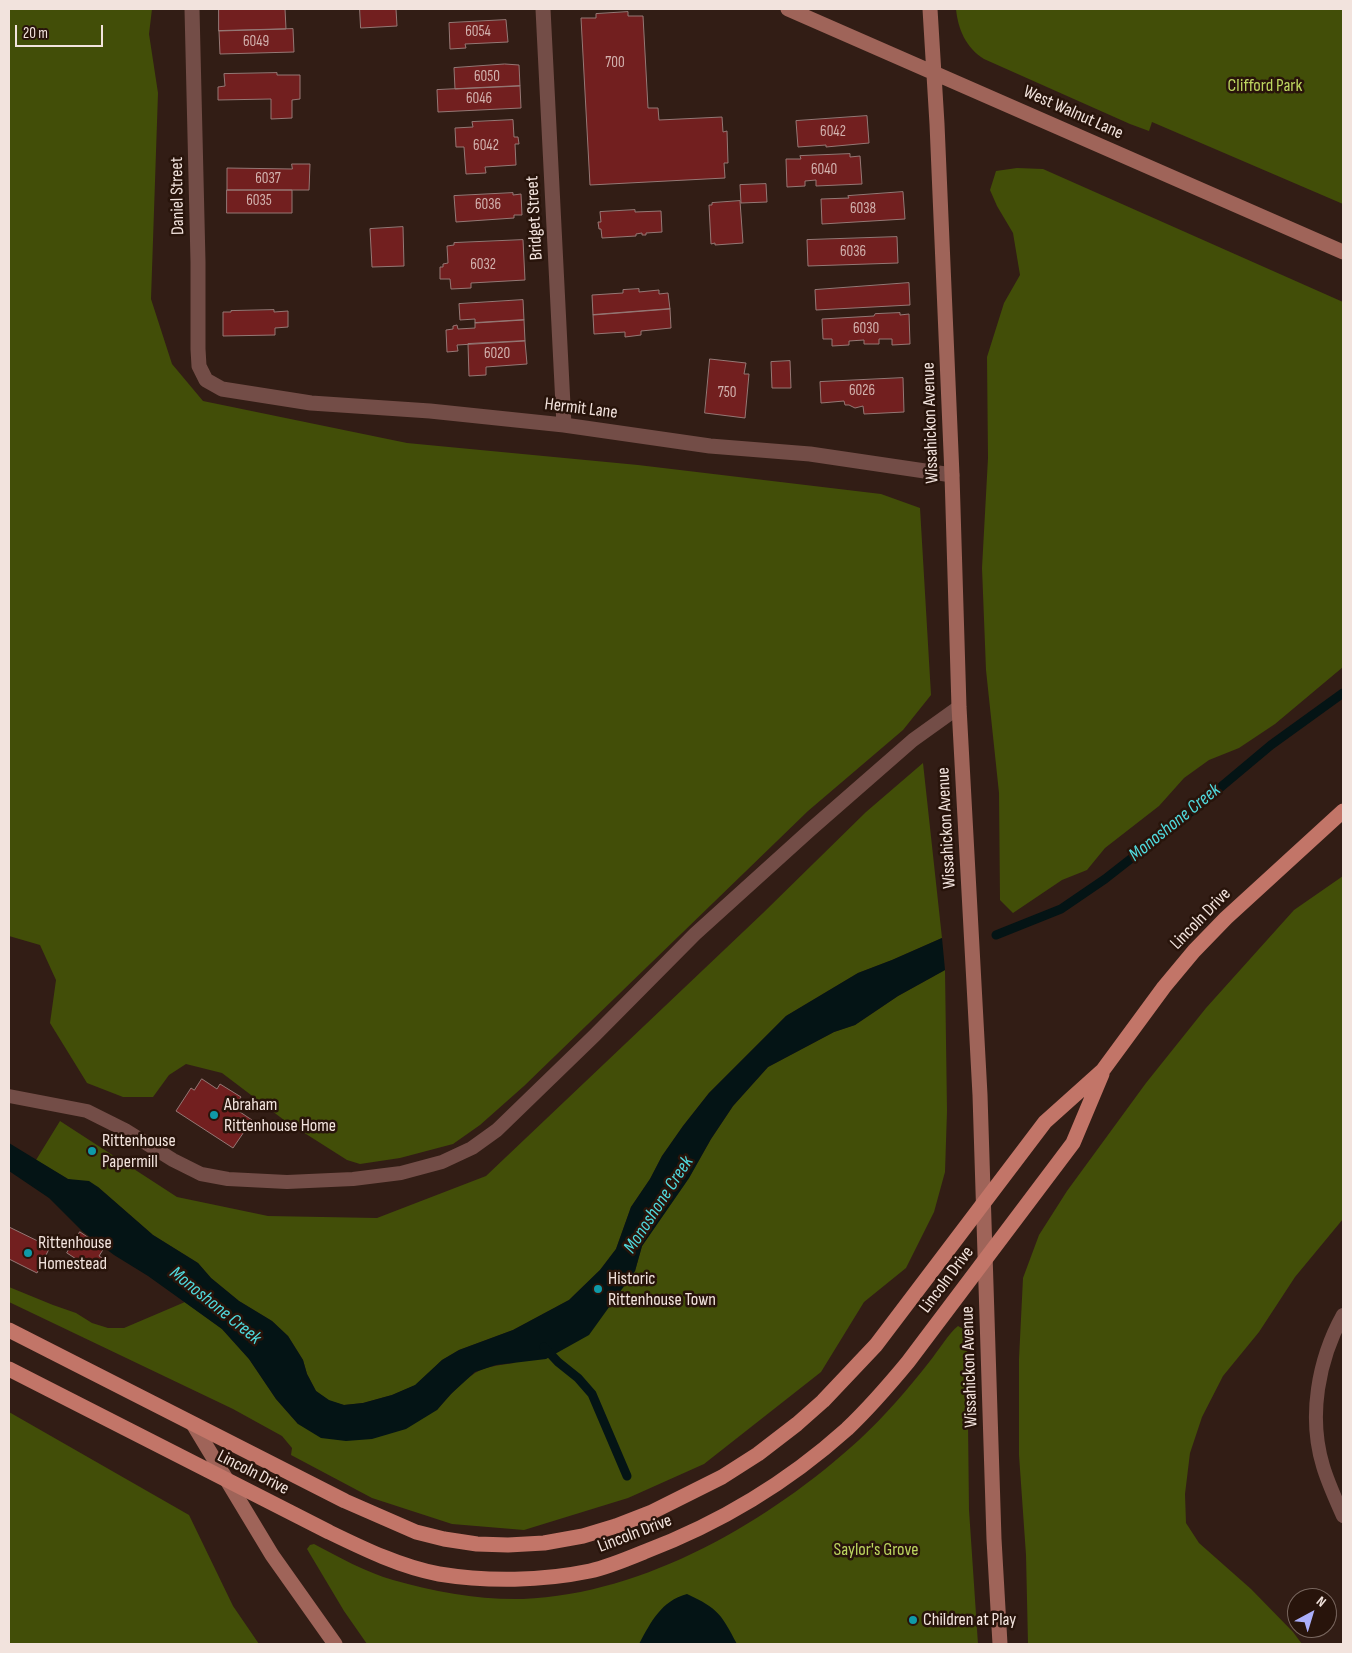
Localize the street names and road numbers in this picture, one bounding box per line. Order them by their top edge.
street label: West Walnut Lane [1020,81,1126,145]
street label: Daniel Street [167,157,189,235]
street label: Bridget Street [522,175,548,261]
street label: Wissahickon Avenue [918,362,944,484]
street label: Hermit Lane [543,394,619,424]
street label: Wissahickon Avenue [933,767,961,889]
street label: Lincoln Drive [1166,884,1236,954]
street label: Lincoln Drive [915,1242,979,1318]
street label: Wissahickon Avenue [957,1306,983,1428]
street label: Lincoln Drive [214,1446,292,1500]
street label: Lincoln Drive [595,1510,675,1558]

